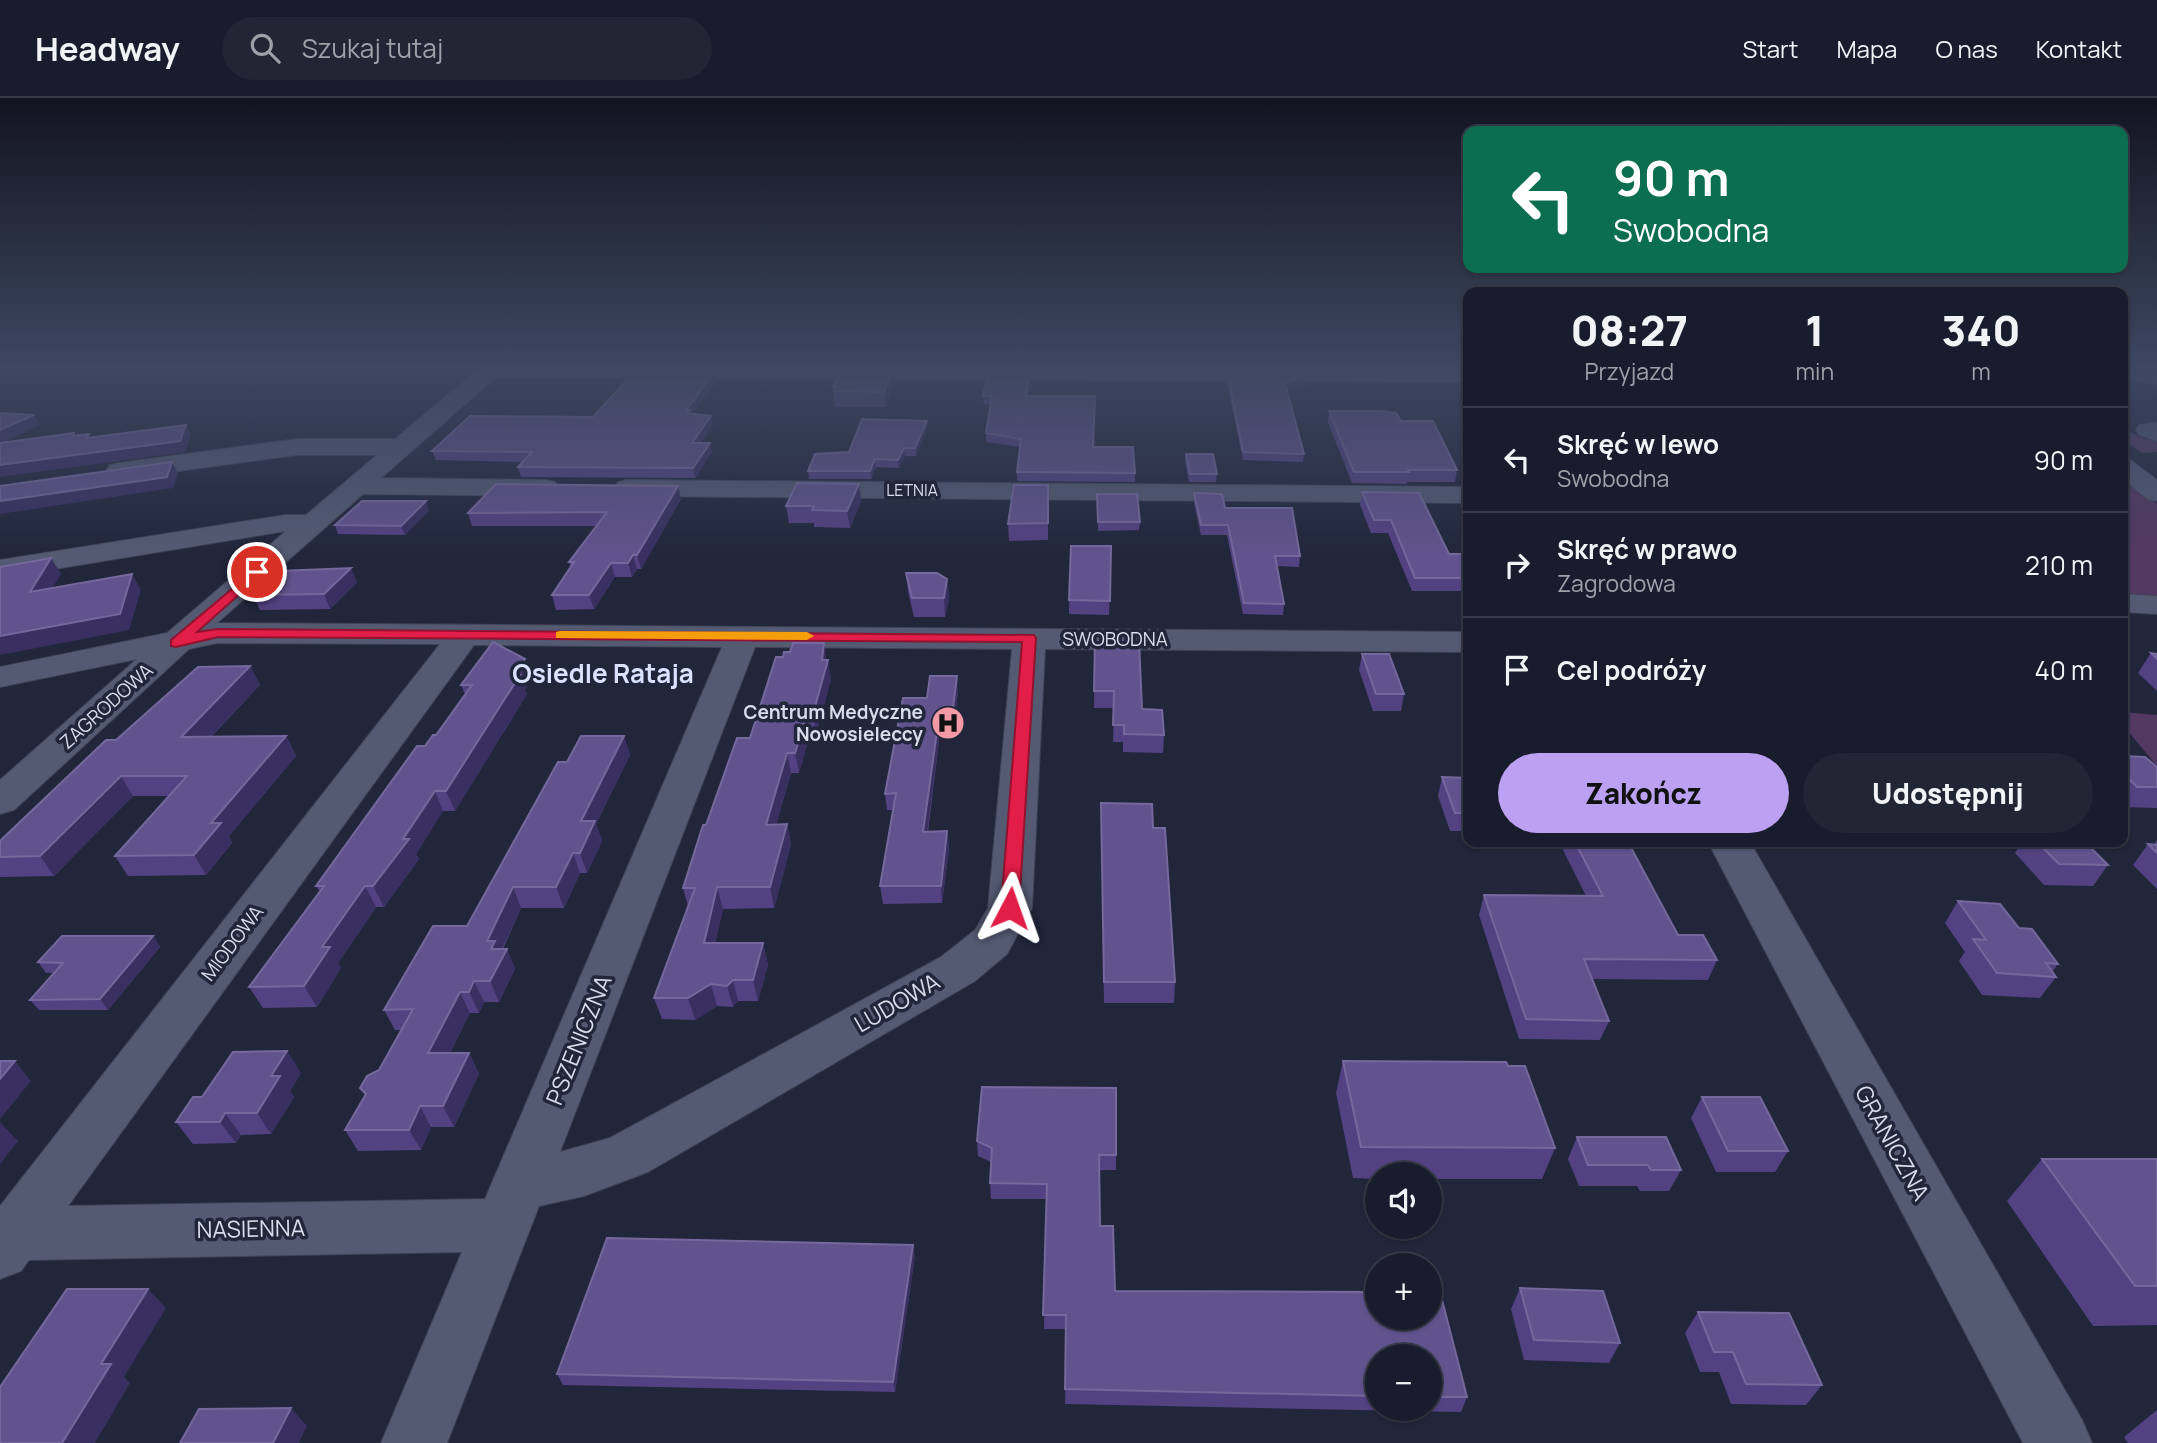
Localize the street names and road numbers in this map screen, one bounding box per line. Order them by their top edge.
street label: LETNIA [886,479,938,501]
street label: SWOBODNA [1062,626,1168,652]
street label: ZAGRODOWA [54,657,158,755]
street label: MIODOWA [195,900,269,986]
street label: LUDOWA [848,965,945,1039]
street label: PSZENICZNA [538,970,619,1109]
street label: GRANICZNA [1848,1079,1938,1206]
street label: NASIENNA [196,1211,306,1245]

